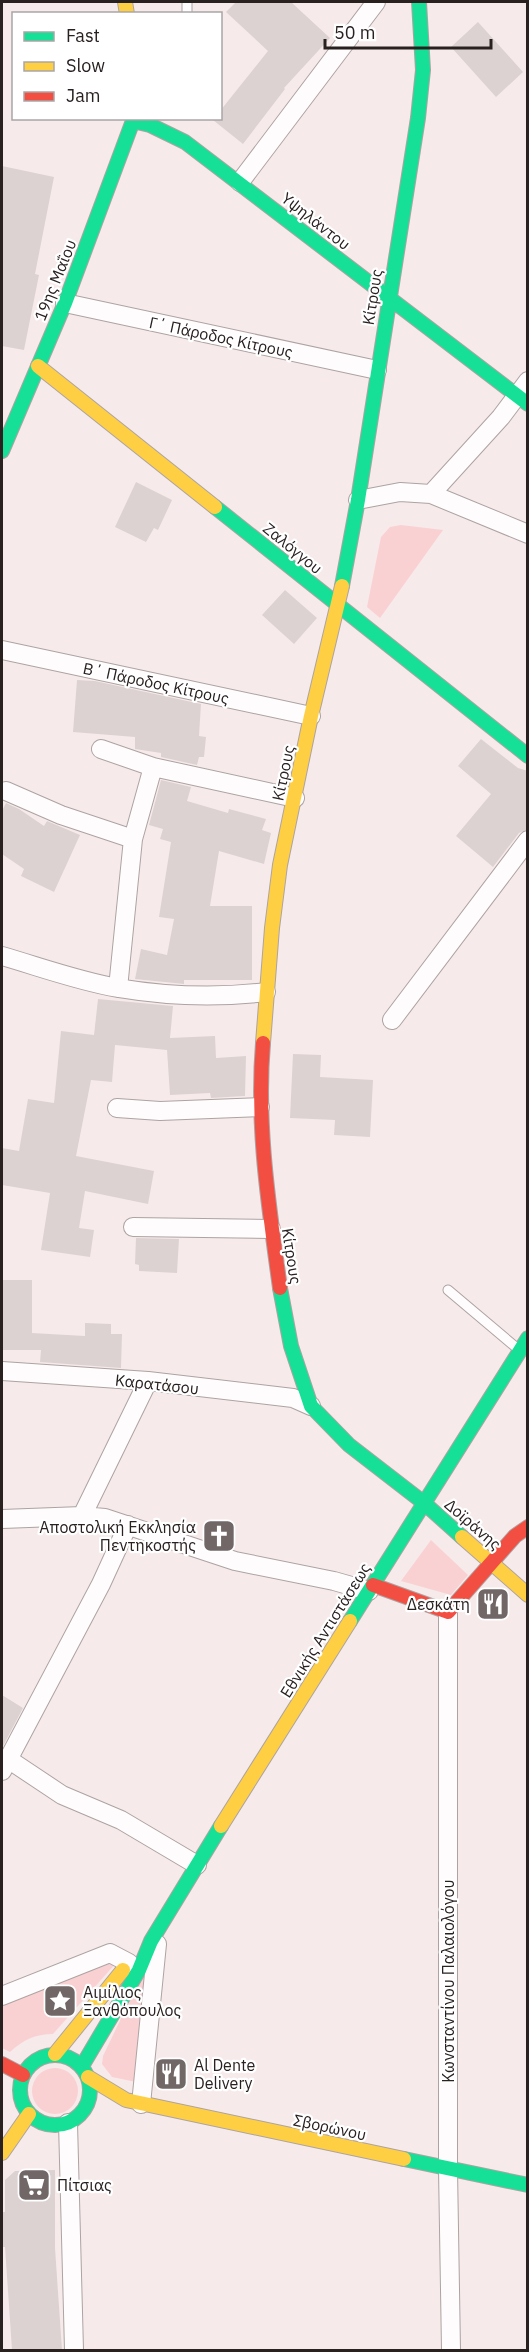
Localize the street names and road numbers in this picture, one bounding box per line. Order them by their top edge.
street label: Υψηλάντου [278,188,354,254]
street label: 19ης Μαΐου [30,236,80,324]
street label: Κίτρους [358,267,386,326]
street label: Γ΄ Πάροδος Κίτρους [147,312,295,362]
street label: Ζαλόγγου [259,518,327,578]
street label: Β΄ Πάροδος Κίτρους [81,658,231,708]
street label: Κίτρους [267,743,299,803]
street label: Κίτρους [278,1227,306,1286]
street label: Καρατάσου [114,1370,200,1398]
street label: Δοϊράνης [441,1494,506,1554]
street label: Εθνικής Αντιστάσεως [275,1559,375,1701]
street label: Κωνσταντίνου Παλαιολόγου [438,1879,458,2083]
street label: Σβορώνου [292,2110,368,2144]

